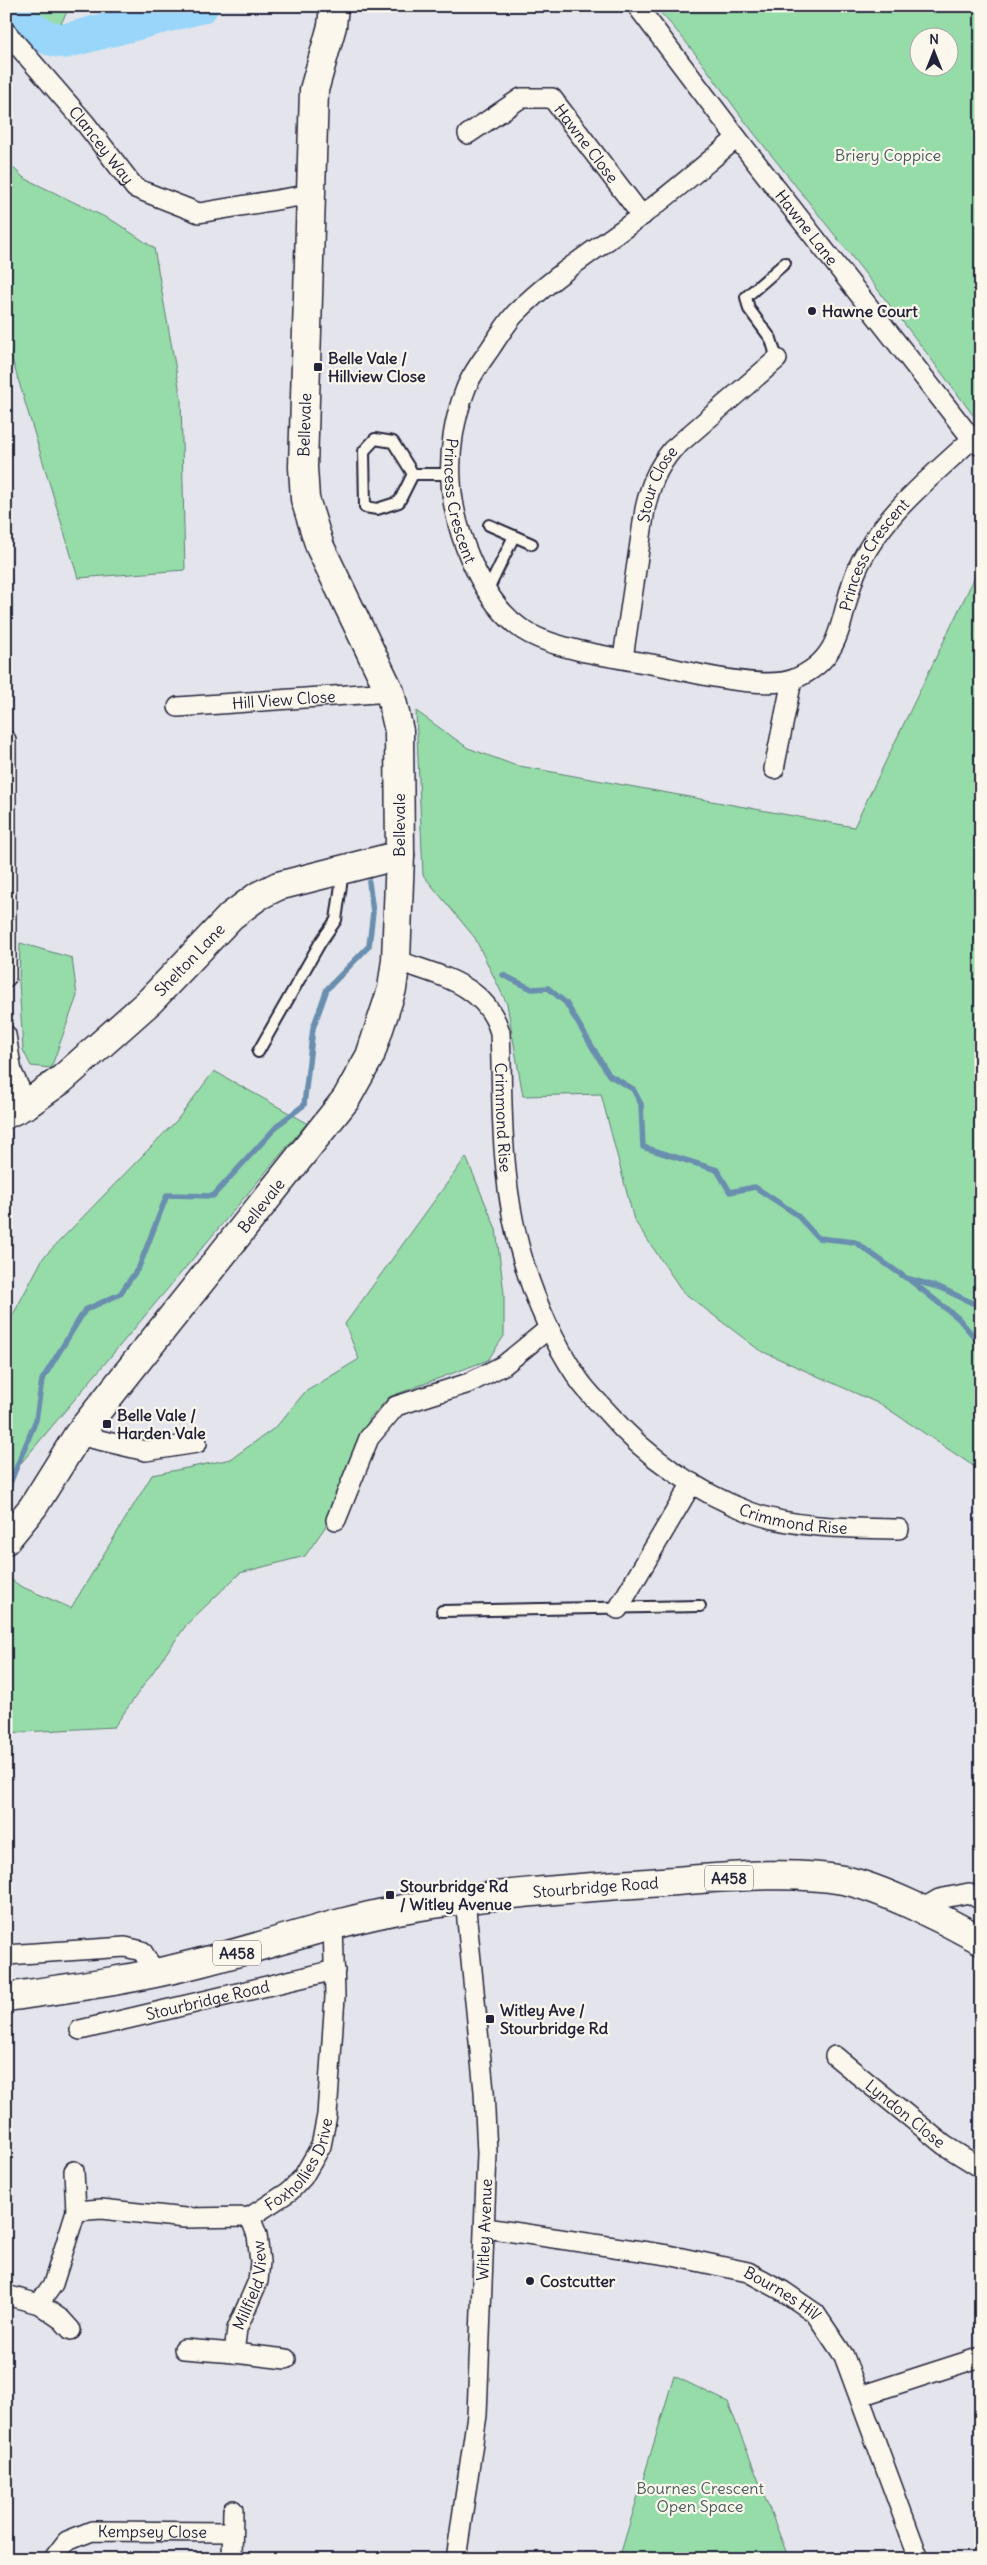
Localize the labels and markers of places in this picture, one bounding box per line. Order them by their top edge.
place label: Hawne Court [822,301,918,321]
marker: Hawne Court [806,305,818,317]
place label: Belle Vale / Hillview Close [328,348,426,386]
marker: Belle Vale / Hillview Close [312,361,324,373]
place label: Belle Vale / Harden Vale [117,1405,206,1443]
marker: Belle Vale / Harden Vale [101,1418,113,1430]
place label: Stourbridge Rd / Witley Avenue [400,1876,512,1915]
marker: Stourbridge Rd / Witley Avenue [384,1889,396,1901]
place label: Witley Ave / Stourbridge Rd [500,2000,609,2039]
marker: Witley Ave / Stourbridge Rd [484,2013,496,2025]
place label: Costcutter [540,2271,616,2291]
marker: Costcutter [524,2275,536,2287]

